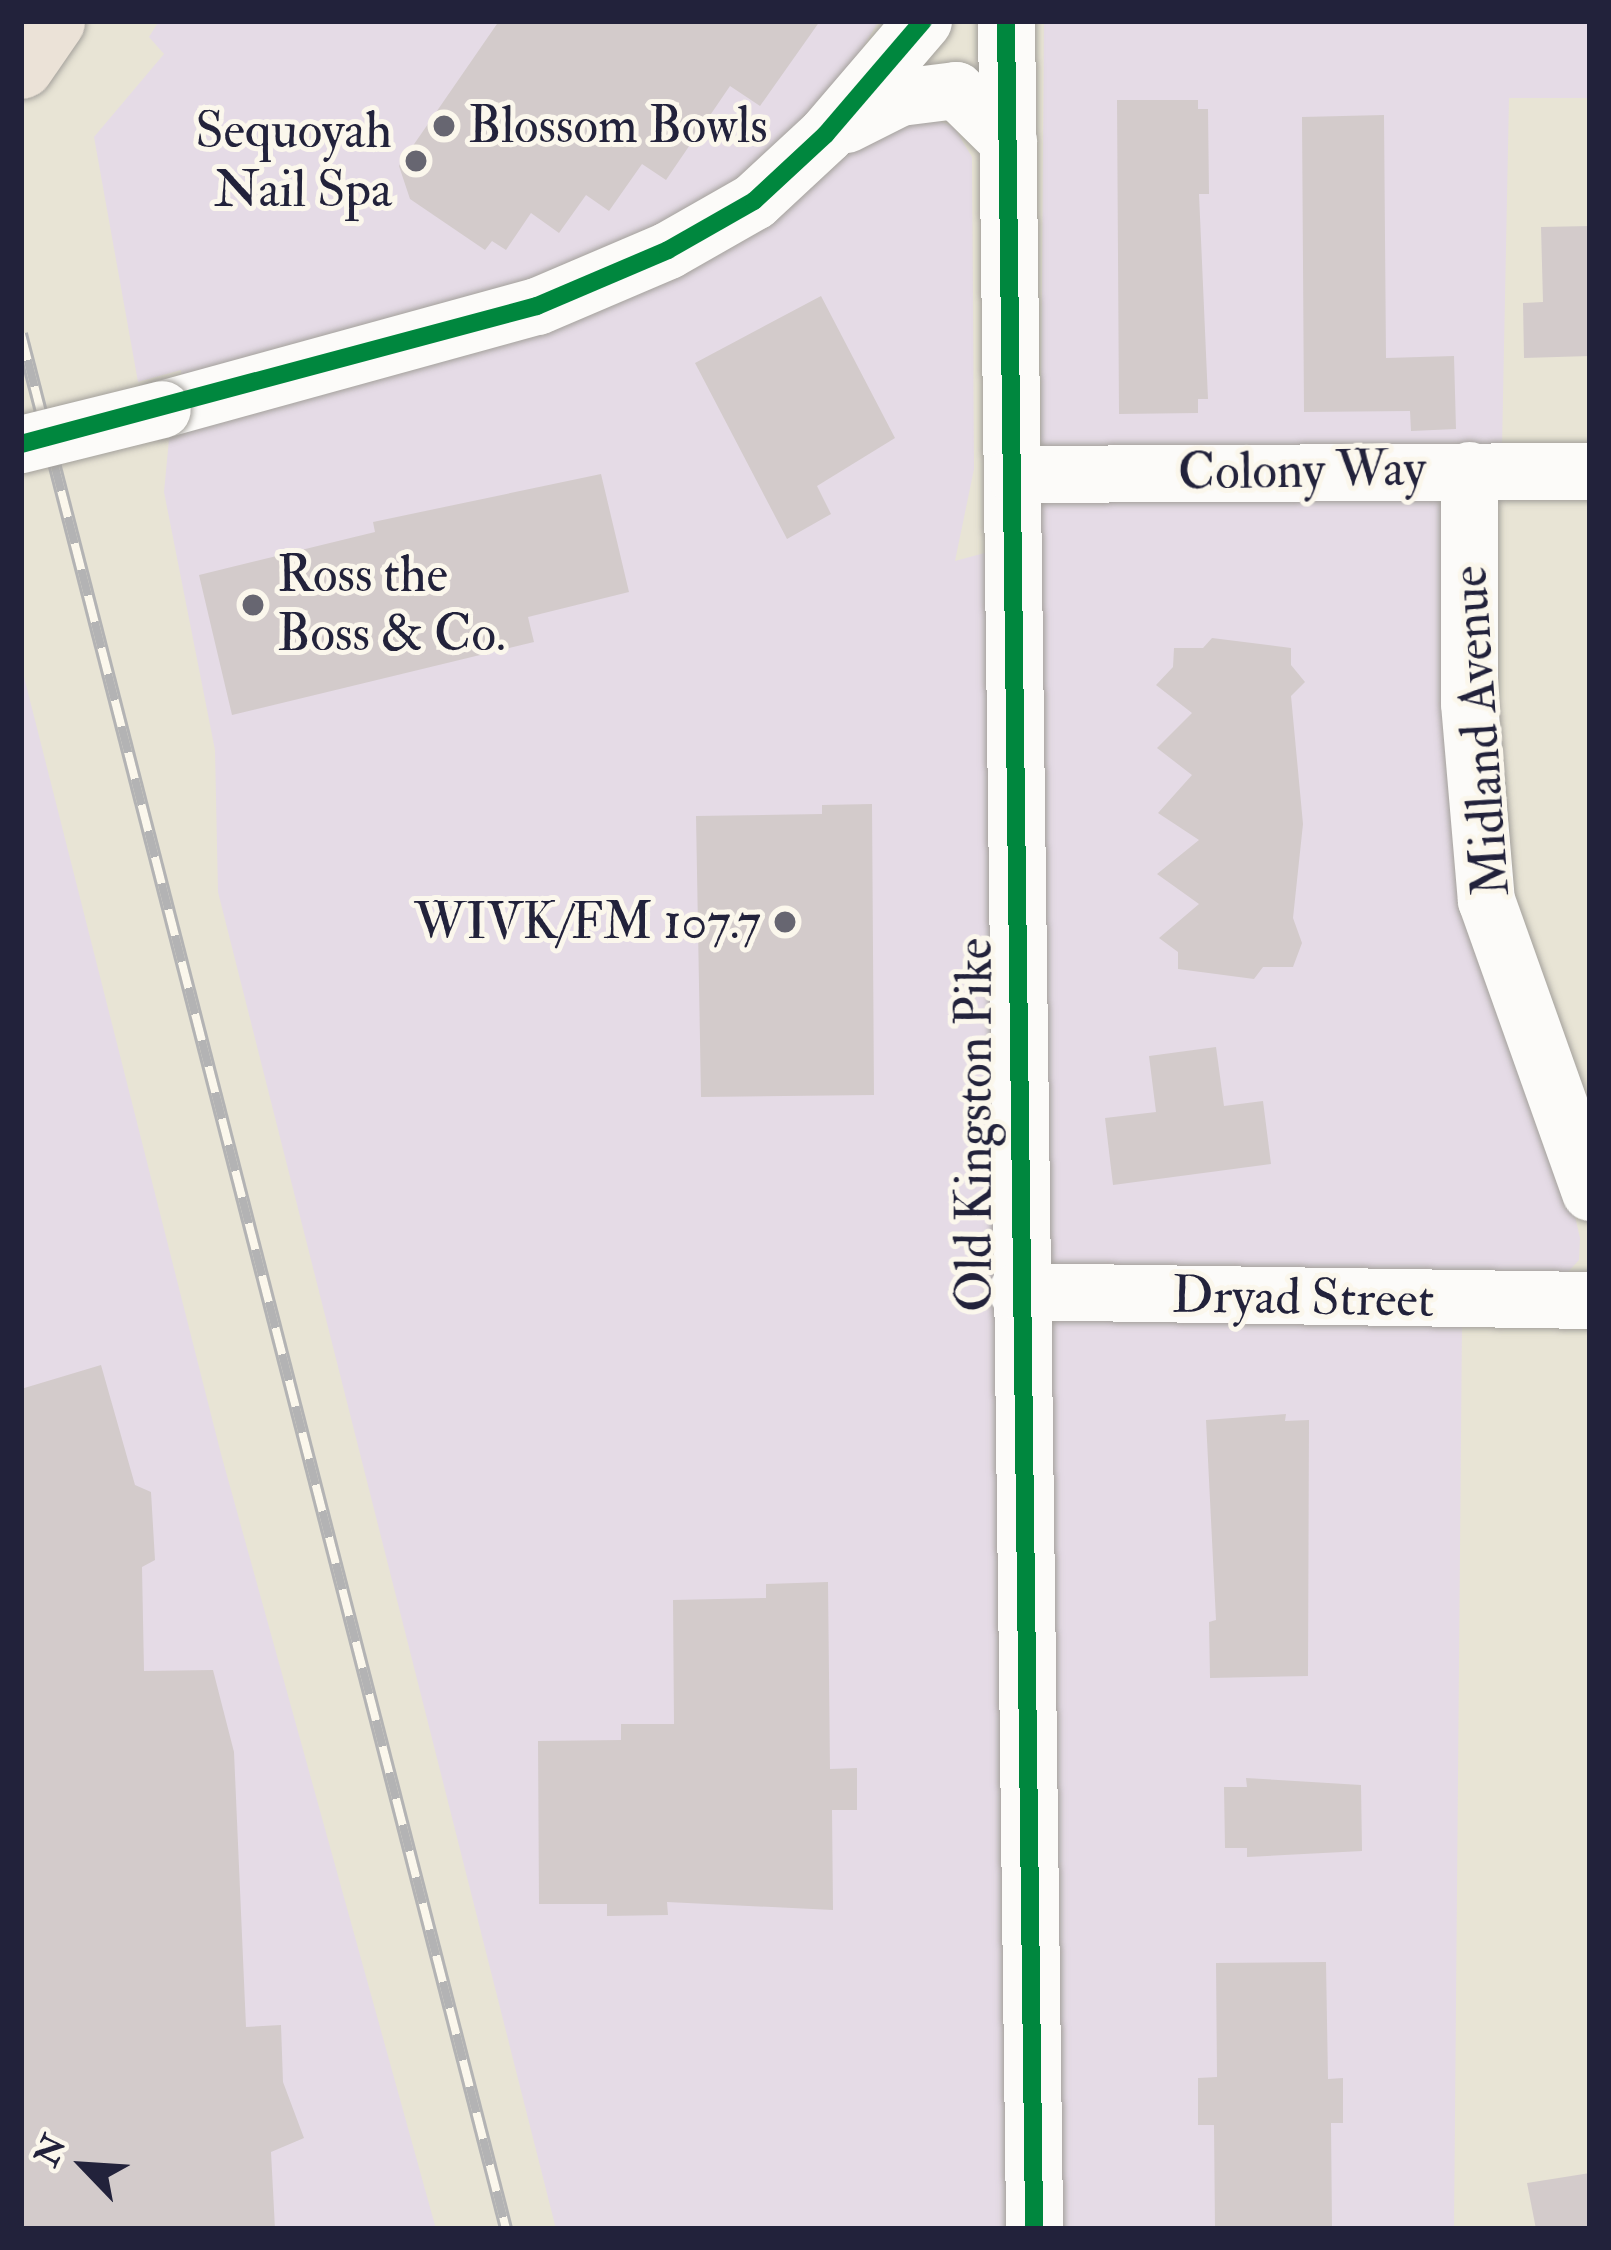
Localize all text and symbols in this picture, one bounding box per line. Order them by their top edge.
place label: Blossom Bowls [468,95,768,157]
place label: Sequoyah Nail Spa [195,101,392,221]
marker: Blossom Bowls [431,113,457,139]
marker: Sequoyah Nail Spa [403,148,429,174]
street label: Colony Way [1177,438,1427,504]
place label: Ross the Boss & Co. [277,545,506,665]
street label: Midland Avenue [1439,564,1523,898]
marker: Ross the Boss & Co. [240,592,266,618]
place label: WIVK/FM 107.7 [414,891,761,953]
marker: WIVK/FM 107.7 [772,909,798,935]
street label: Old Kingston Pike [944,938,1006,1312]
street label: Dryad Street [1171,1265,1435,1331]
north arrow [24,2106,144,2226]
text: N [26,2129,76,2173]

